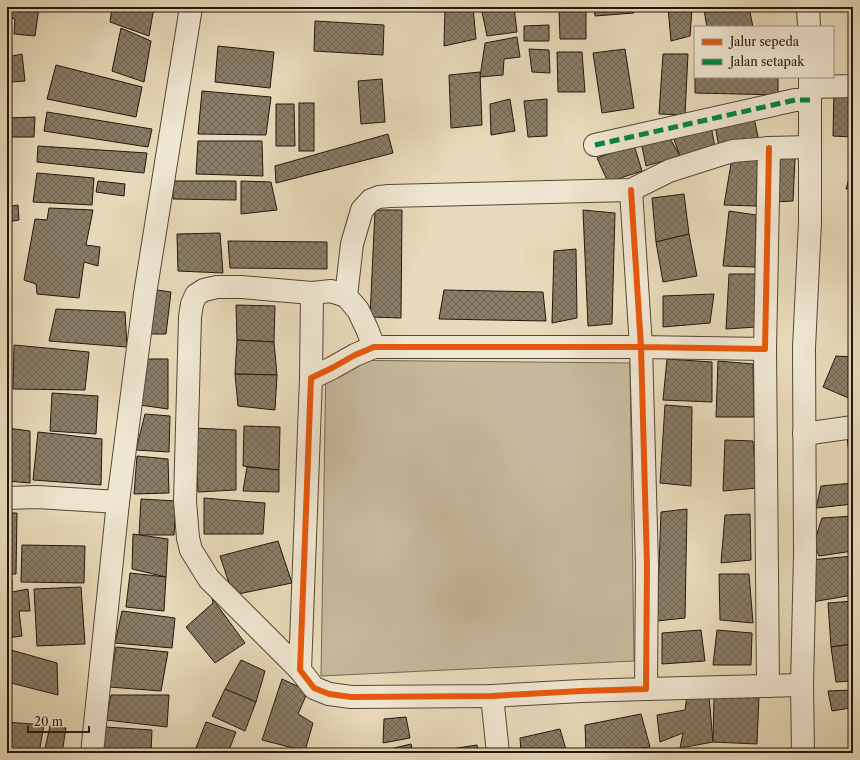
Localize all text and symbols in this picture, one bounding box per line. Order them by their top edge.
legend [694,26,834,78]
text: Jalur sepeda [728,34,800,49]
text: Jalan setapak [728,54,805,69]
scale bar [28,708,89,734]
text: 20 m [34,714,63,729]

